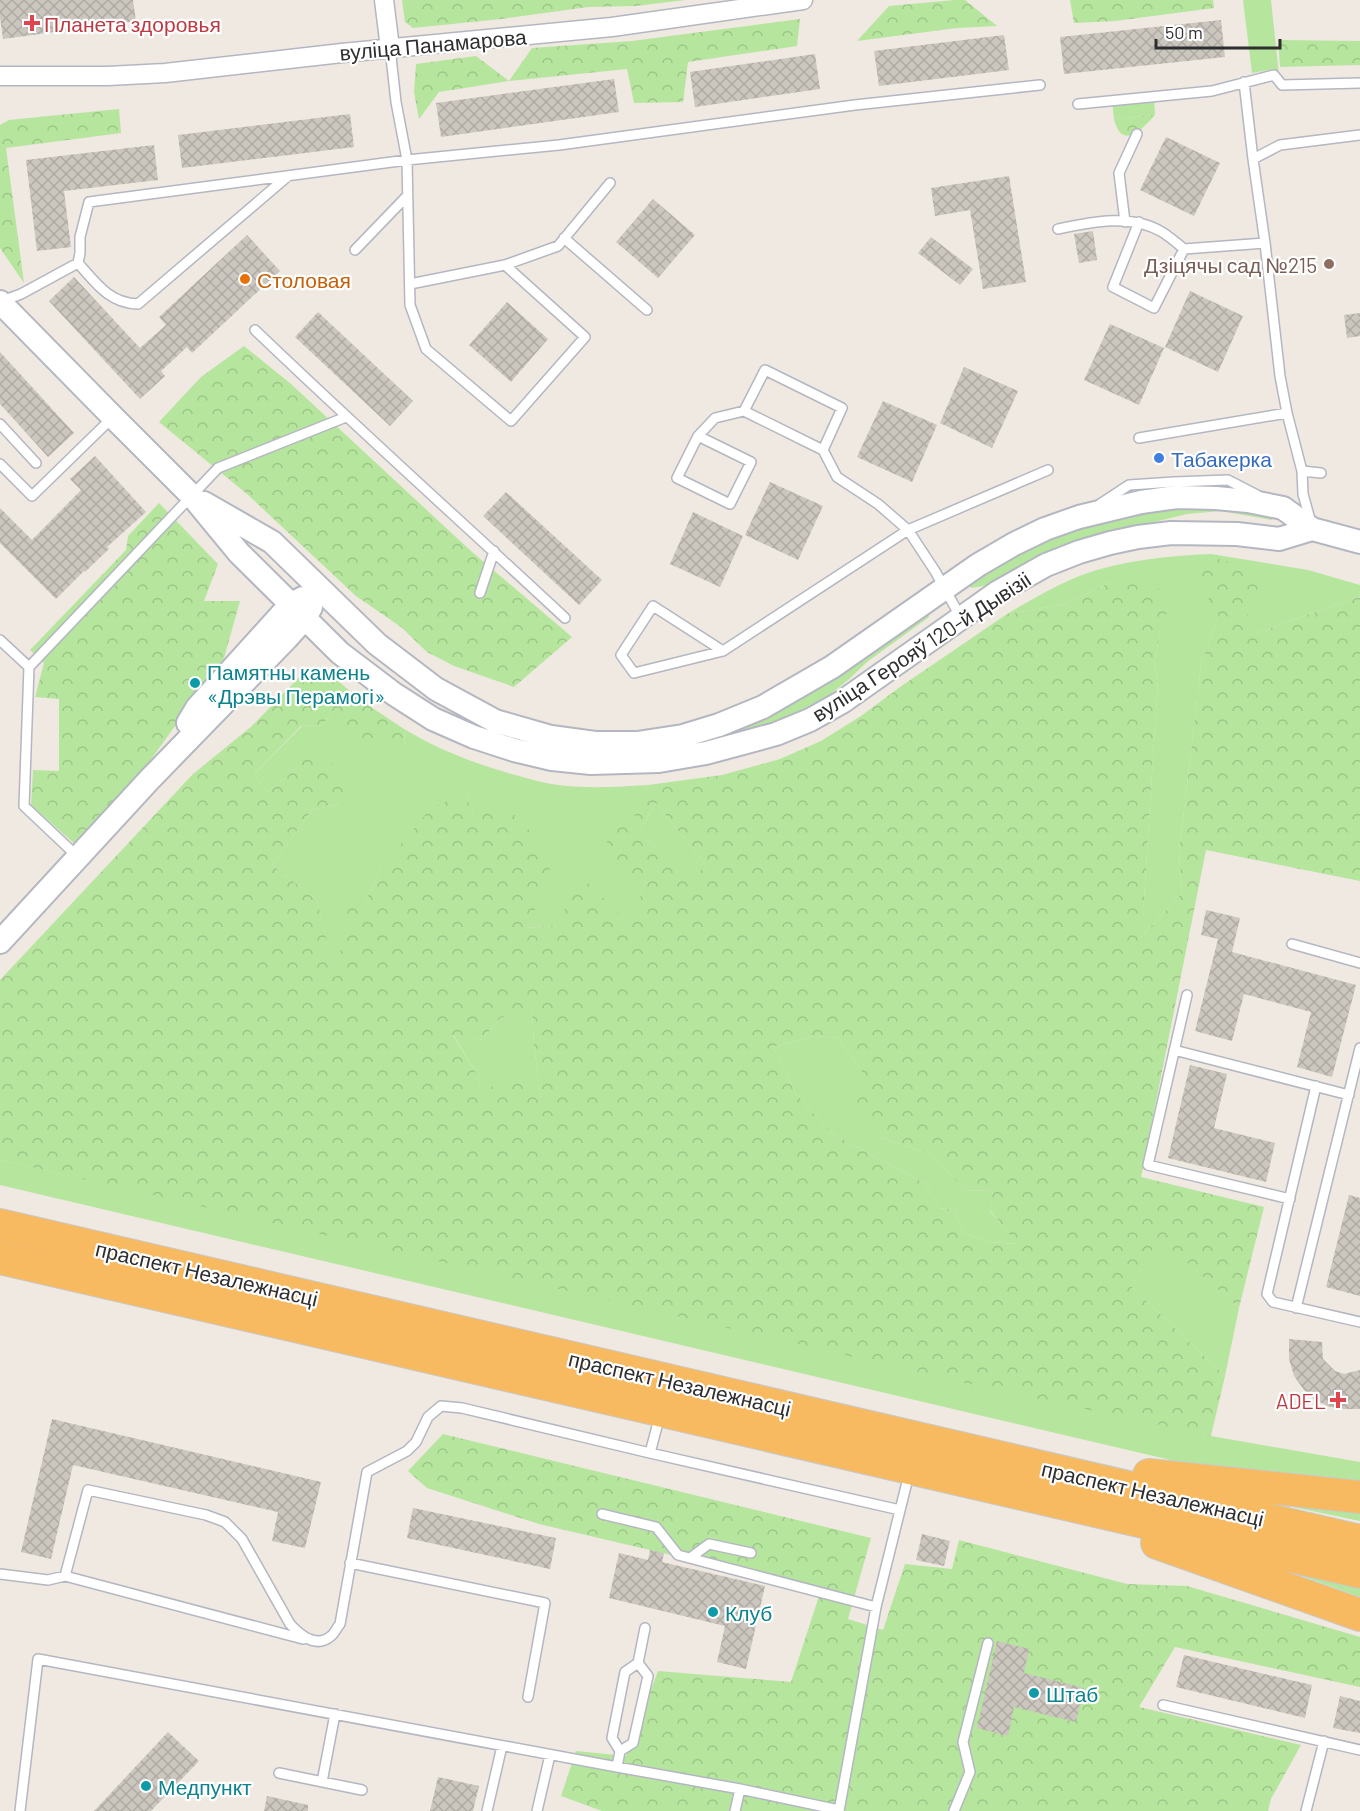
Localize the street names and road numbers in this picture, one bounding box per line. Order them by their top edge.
street label: вуліца Панамарова [338,23,528,65]
street label: вуліца Герояў 120-й Дывізіі [807,566,1035,726]
street label: праспект Незалежнасці [93,1235,321,1311]
street label: праспект Незалежнасці [566,1345,794,1421]
street label: праспект Незалежнасці [1039,1455,1267,1531]

